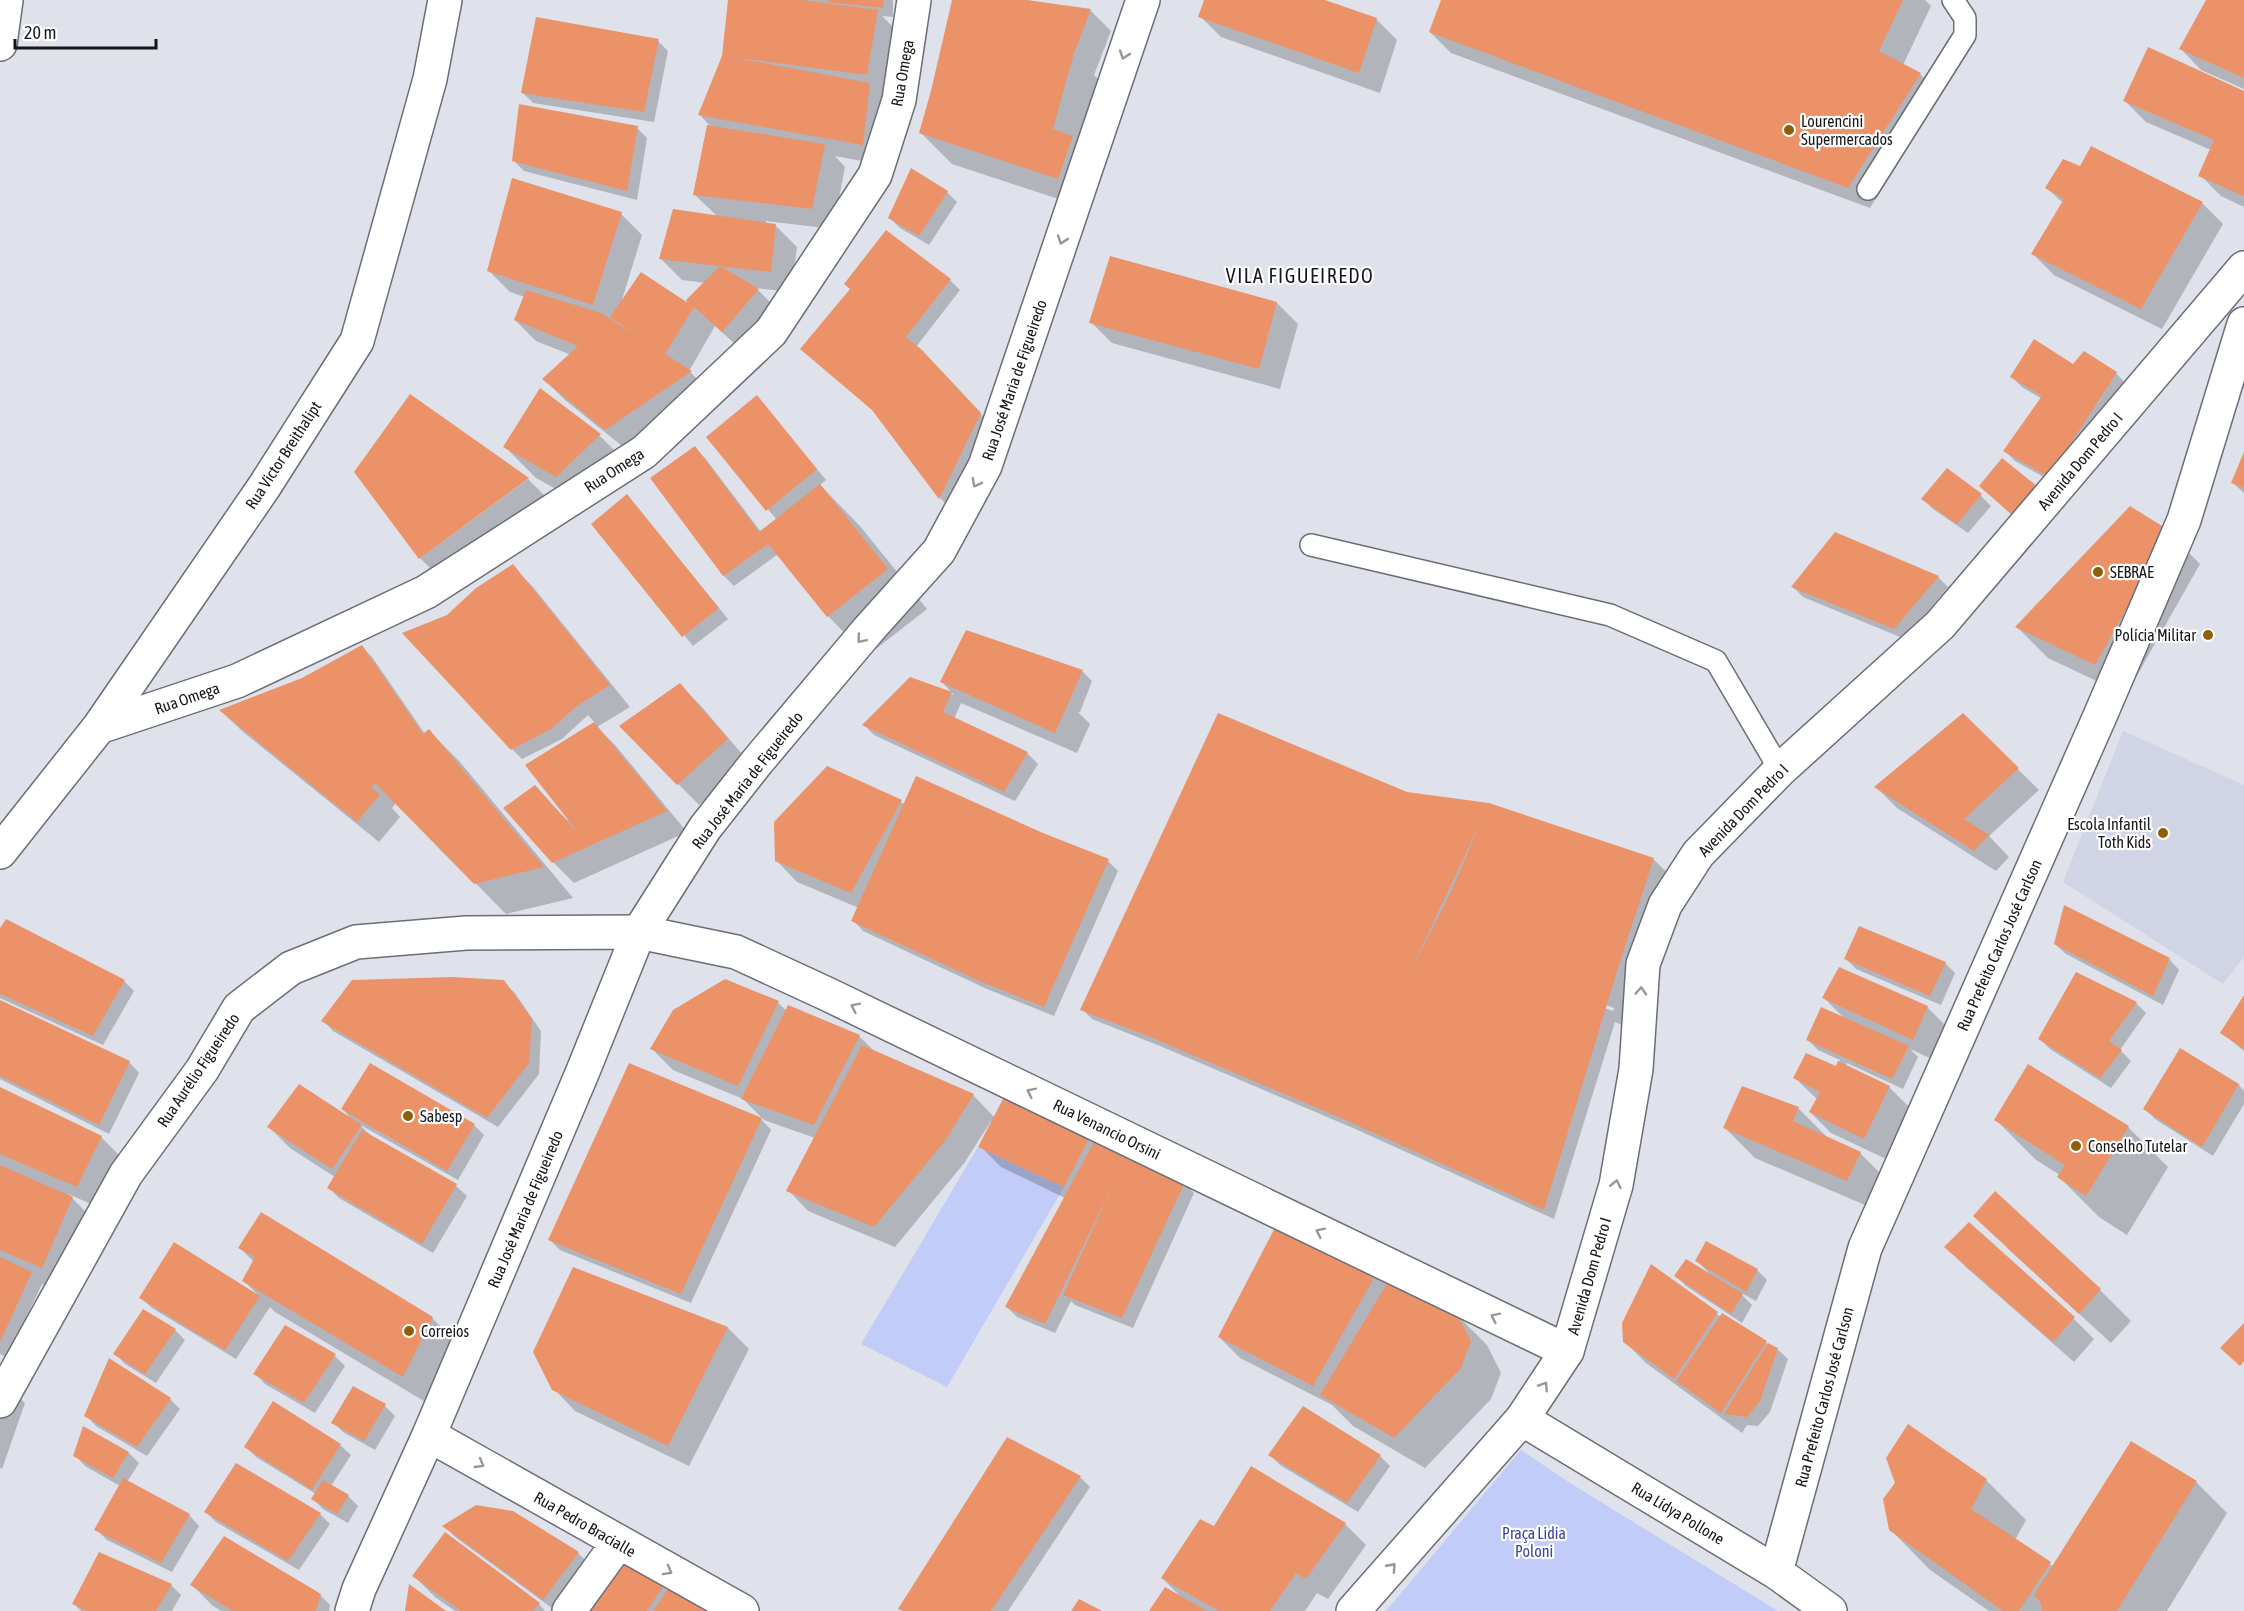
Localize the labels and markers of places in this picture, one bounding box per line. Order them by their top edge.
place label: Lourencini Supermercados [1801,112,1893,149]
marker: Lourencini Supermercados [1782,123,1796,137]
place label: SEBRAE [2110,563,2154,581]
marker: SEBRAE [2091,565,2105,579]
place label: Polícia Militar [2115,626,2196,644]
marker: Polícia Militar [2201,628,2215,642]
place label: Escola Infantil Toth Kids [2067,815,2152,851]
marker: Escola Infantil Toth Kids [2156,826,2170,840]
place label: Sabesp [420,1107,462,1126]
marker: Sabesp [401,1109,415,1123]
place label: Conselho Tutelar [2088,1137,2187,1155]
marker: Conselho Tutelar [2069,1139,2083,1153]
place label: Correios [421,1322,470,1340]
marker: Correios [402,1324,416,1338]

